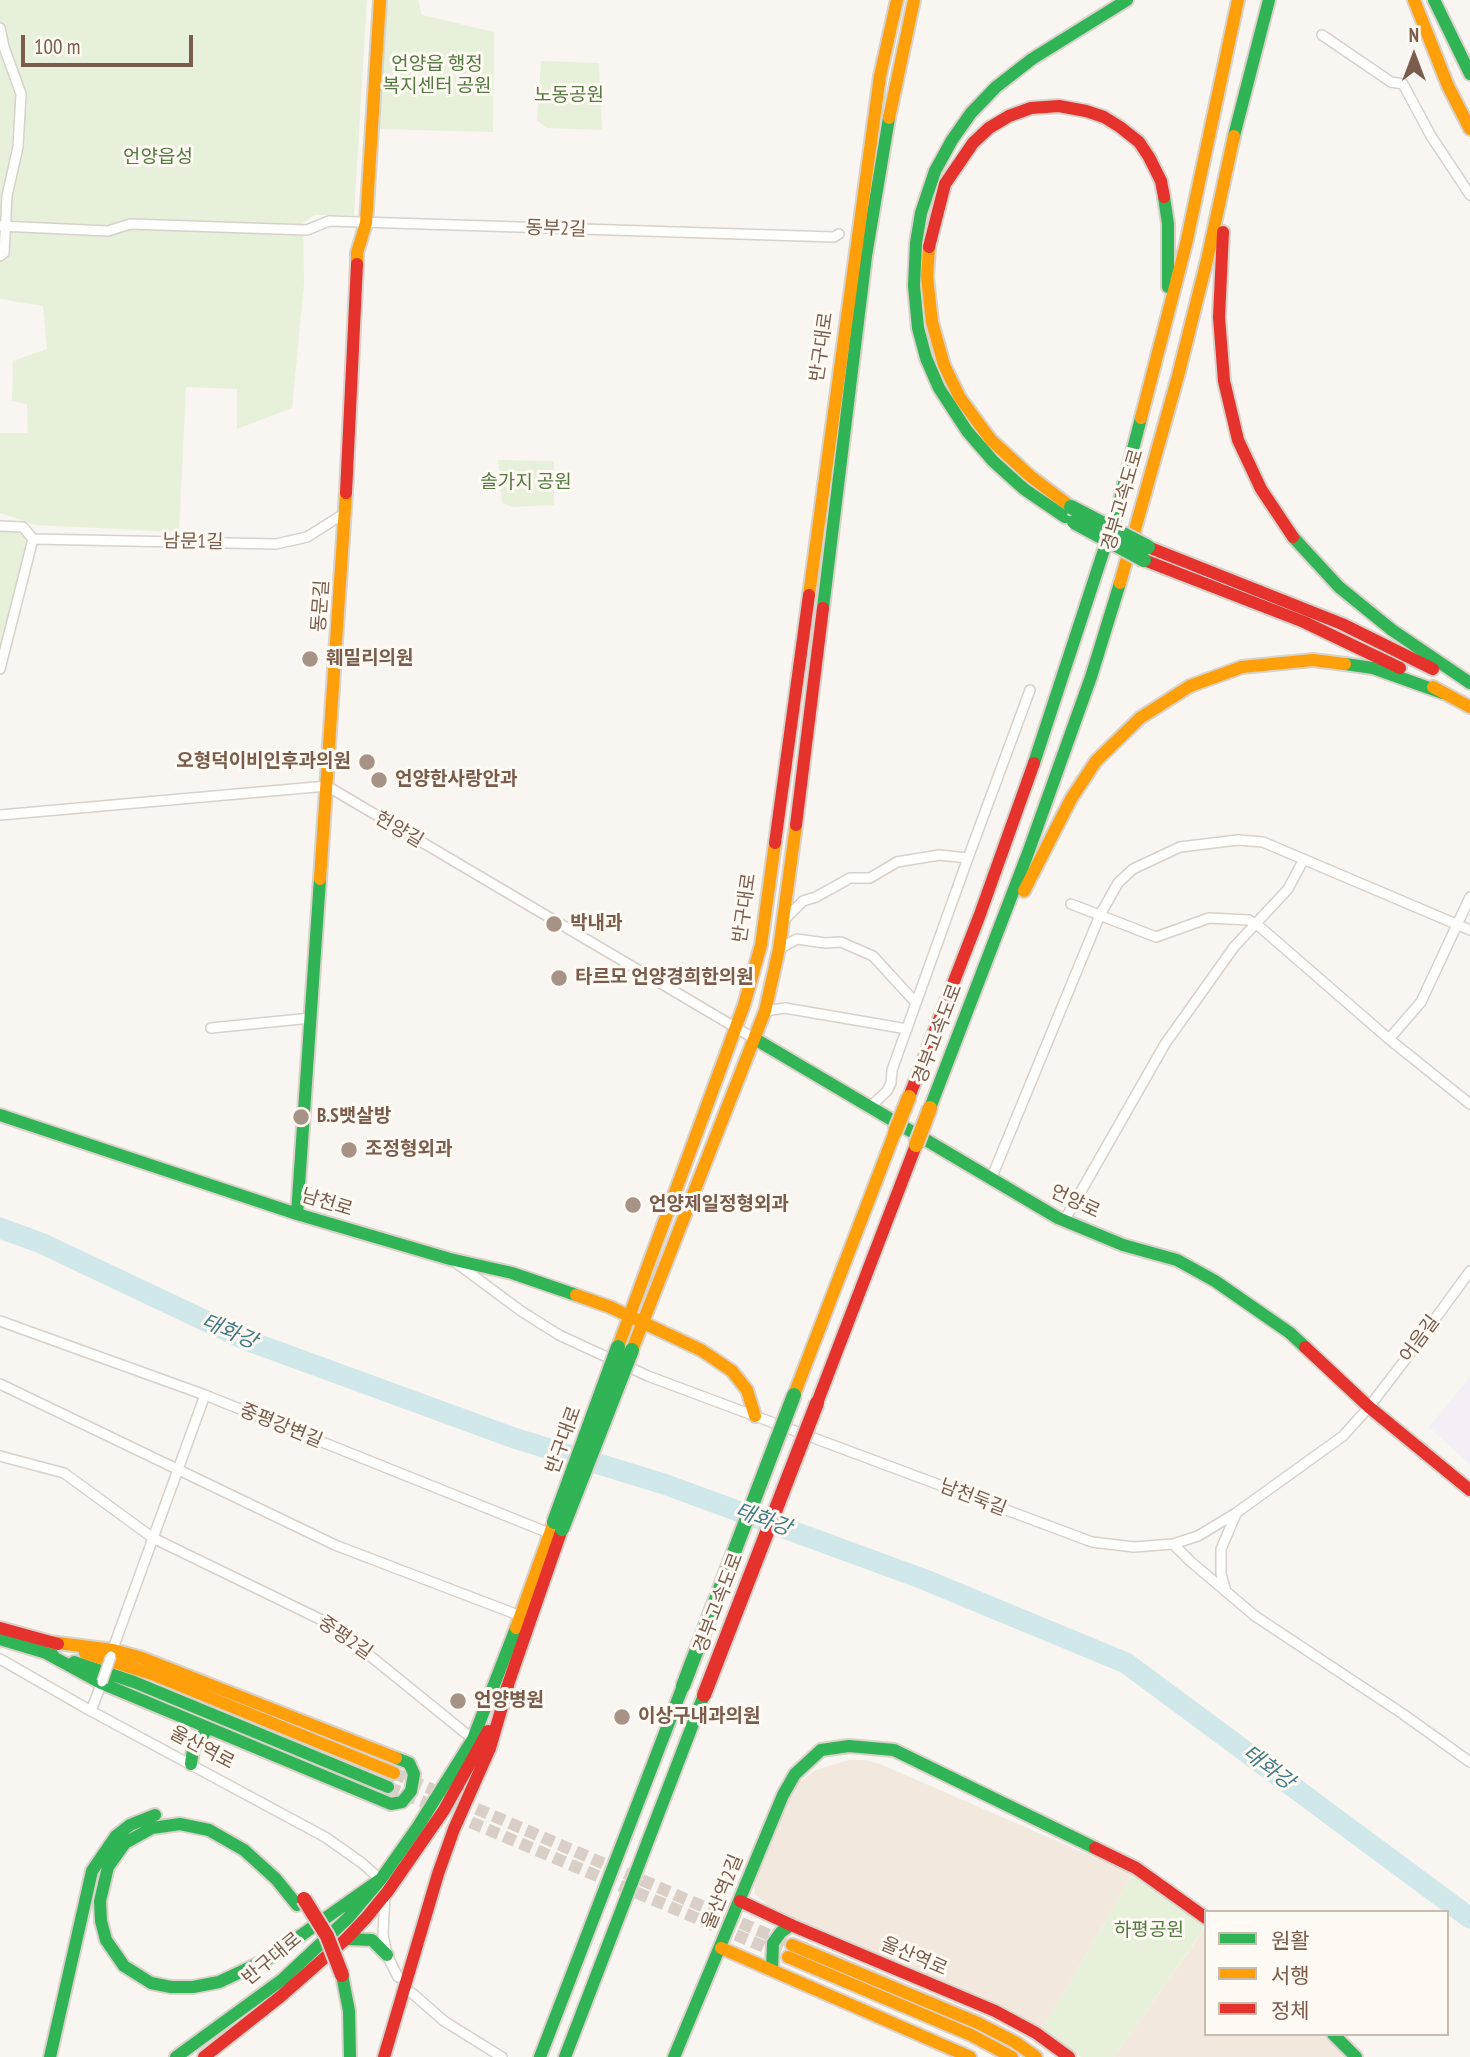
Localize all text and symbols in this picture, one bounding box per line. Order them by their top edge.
scale bar [24,21,196,65]
north arrow [1379,21,1449,91]
text: N [1409,23,1419,47]
text: 100 m [34,33,80,60]
park label: 언양읍 행정 복지센터 공원 [383,54,491,98]
park label: 노동공원 [534,85,604,107]
park label: 언양읍성 [123,147,193,169]
street label: 동부2길 [525,217,587,241]
street label: 반구대로 [806,311,838,383]
street label: 경부고속도로 [1098,446,1148,554]
park label: 솔가지 공원 [480,472,572,494]
street label: 남문1길 [162,530,224,554]
street label: 동문길 [308,579,334,633]
place label: 훼밀리의원 [326,648,413,670]
marker: 훼밀리의원 [300,649,320,669]
place label: 오형덕이비인후과의원 [176,751,351,773]
marker: 오형덕이비인후과의원 [357,752,377,772]
place label: 언양한사랑안과 [395,769,517,791]
marker: 언양한사랑안과 [369,770,389,790]
street label: 헌양길 [371,807,427,853]
street label: 반구대로 [729,872,761,944]
place label: 박내과 [570,913,622,935]
marker: 박내과 [544,914,564,934]
place label: 타르모 언양경희한의원 [575,967,754,989]
marker: 타르모 언양경희한의원 [549,968,569,988]
street label: 경부고속도로 [909,981,967,1087]
place label: B.S뱃살방 [317,1106,391,1128]
marker: B.S뱃살방 [291,1107,311,1127]
place label: 조정형외과 [365,1139,452,1161]
marker: 조정형외과 [339,1140,359,1160]
street label: 언양로 [1046,1181,1104,1223]
street label: 남천로 [299,1184,355,1222]
place label: 언양제일정형외과 [649,1194,789,1216]
marker: 언양제일정형외과 [623,1195,643,1215]
water label: 태화강 [197,1309,261,1355]
street label: 어음길 [1395,1311,1445,1367]
street label: 중평강변길 [236,1399,326,1453]
street label: 반구대로 [541,1403,587,1477]
street label: 남천둑길 [936,1475,1010,1521]
water label: 태화강 [731,1498,795,1542]
street label: 경부고속도로 [690,1550,748,1656]
street label: 중평2길 [313,1611,377,1665]
place label: 언양병원 [474,1690,544,1712]
marker: 언양병원 [448,1691,468,1711]
place label: 이상구내과의원 [638,1706,760,1728]
marker: 이상구내과의원 [612,1707,632,1727]
street label: 울산역로 [166,1722,238,1774]
water label: 태화강 [1237,1740,1299,1796]
street label: 울산역2길 [698,1851,748,1933]
legend [1204,1910,1449,2036]
park label: 하평공원 [1114,1920,1184,1942]
text: 원활 [1271,1927,1310,1954]
street label: 반구대로 [238,1928,306,1990]
street label: 울산역로 [877,1933,951,1981]
text: 서행 [1271,1962,1310,1989]
text: 정체 [1271,1997,1310,2024]

